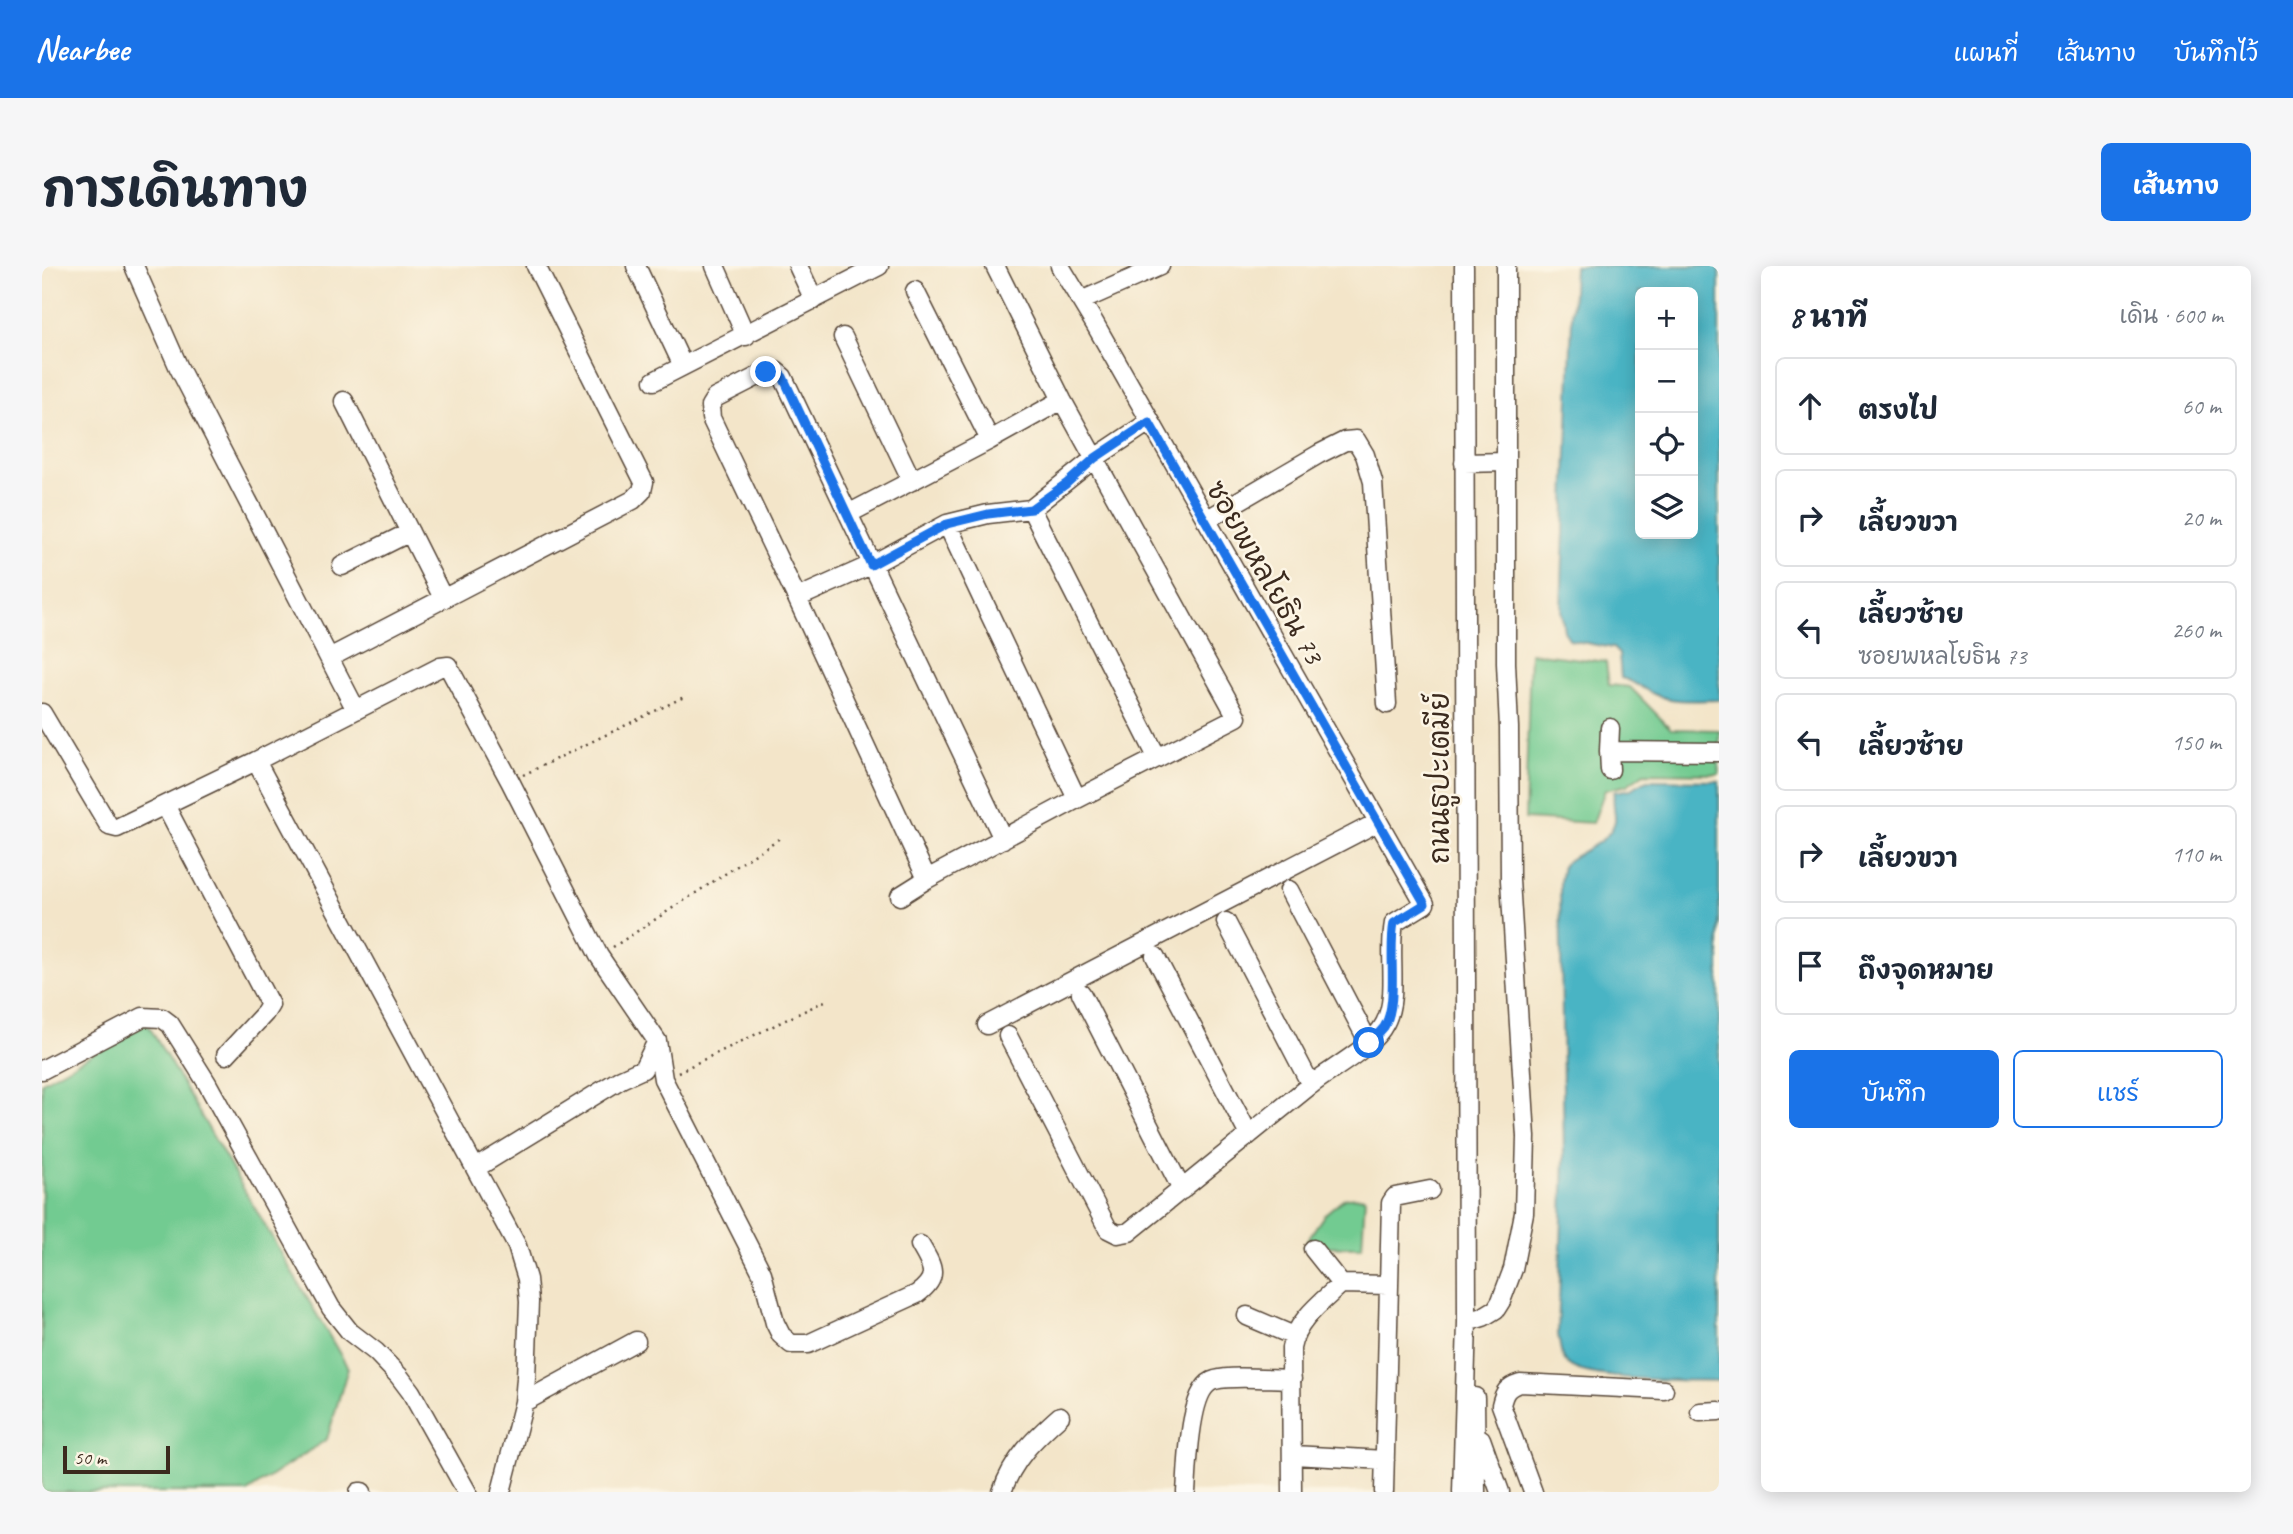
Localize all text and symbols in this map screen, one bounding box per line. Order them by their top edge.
text: Nearbee [35,28,129,70]
text: แผนที่ [1953,38,2018,68]
text: เส้นทาง [2056,38,2136,68]
text: บันทึกไว้ [2174,38,2258,68]
button: เส้นทาง [2101,143,2251,221]
text: การเดินทาง [42,159,308,221]
map controls [1635,287,1698,539]
button: + [1635,287,1698,350]
text: 8 นาที [1789,298,1868,336]
text: เดิน · 600 m [2120,301,2223,330]
button: − [1635,350,1698,413]
route end [750,356,781,387]
icon: ahead [1791,387,1829,425]
text: 60 m [2182,392,2221,421]
text: ตรงไป [1858,394,1938,427]
button: locate [1635,413,1698,476]
street label: ซอยพหลโยธิน 73 [1199,473,1334,672]
button: layers [1635,476,1698,539]
icon: right [1791,499,1829,537]
text: 20 m [2182,504,2221,533]
text: เลี้ยวขวา [1858,506,1958,539]
text: เลี้ยวซ้าย [1858,598,1964,631]
icon: left [1791,611,1829,649]
text: 260 m [2172,616,2221,645]
text: ซอยพหลโยธิน 73 [1858,642,2027,671]
street label: ถนนธูปะเตมีย์ [1420,692,1460,864]
icon: left [1791,723,1829,761]
text: 150 m [2172,728,2221,757]
text: เลี้ยวซ้าย [1858,730,1964,763]
icon: right [1791,835,1829,873]
text: 110 m [2172,840,2221,869]
text: เลี้ยวขวา [1858,842,1958,875]
icon: arrive [1791,947,1829,985]
text: ถึงจุดหมาย [1858,954,1994,987]
route start [1353,1027,1384,1058]
button: บันทึก [1789,1050,1999,1128]
button: แชร์ [2013,1050,2223,1128]
scale bar [63,1443,170,1475]
text: 50 m [74,1446,106,1470]

